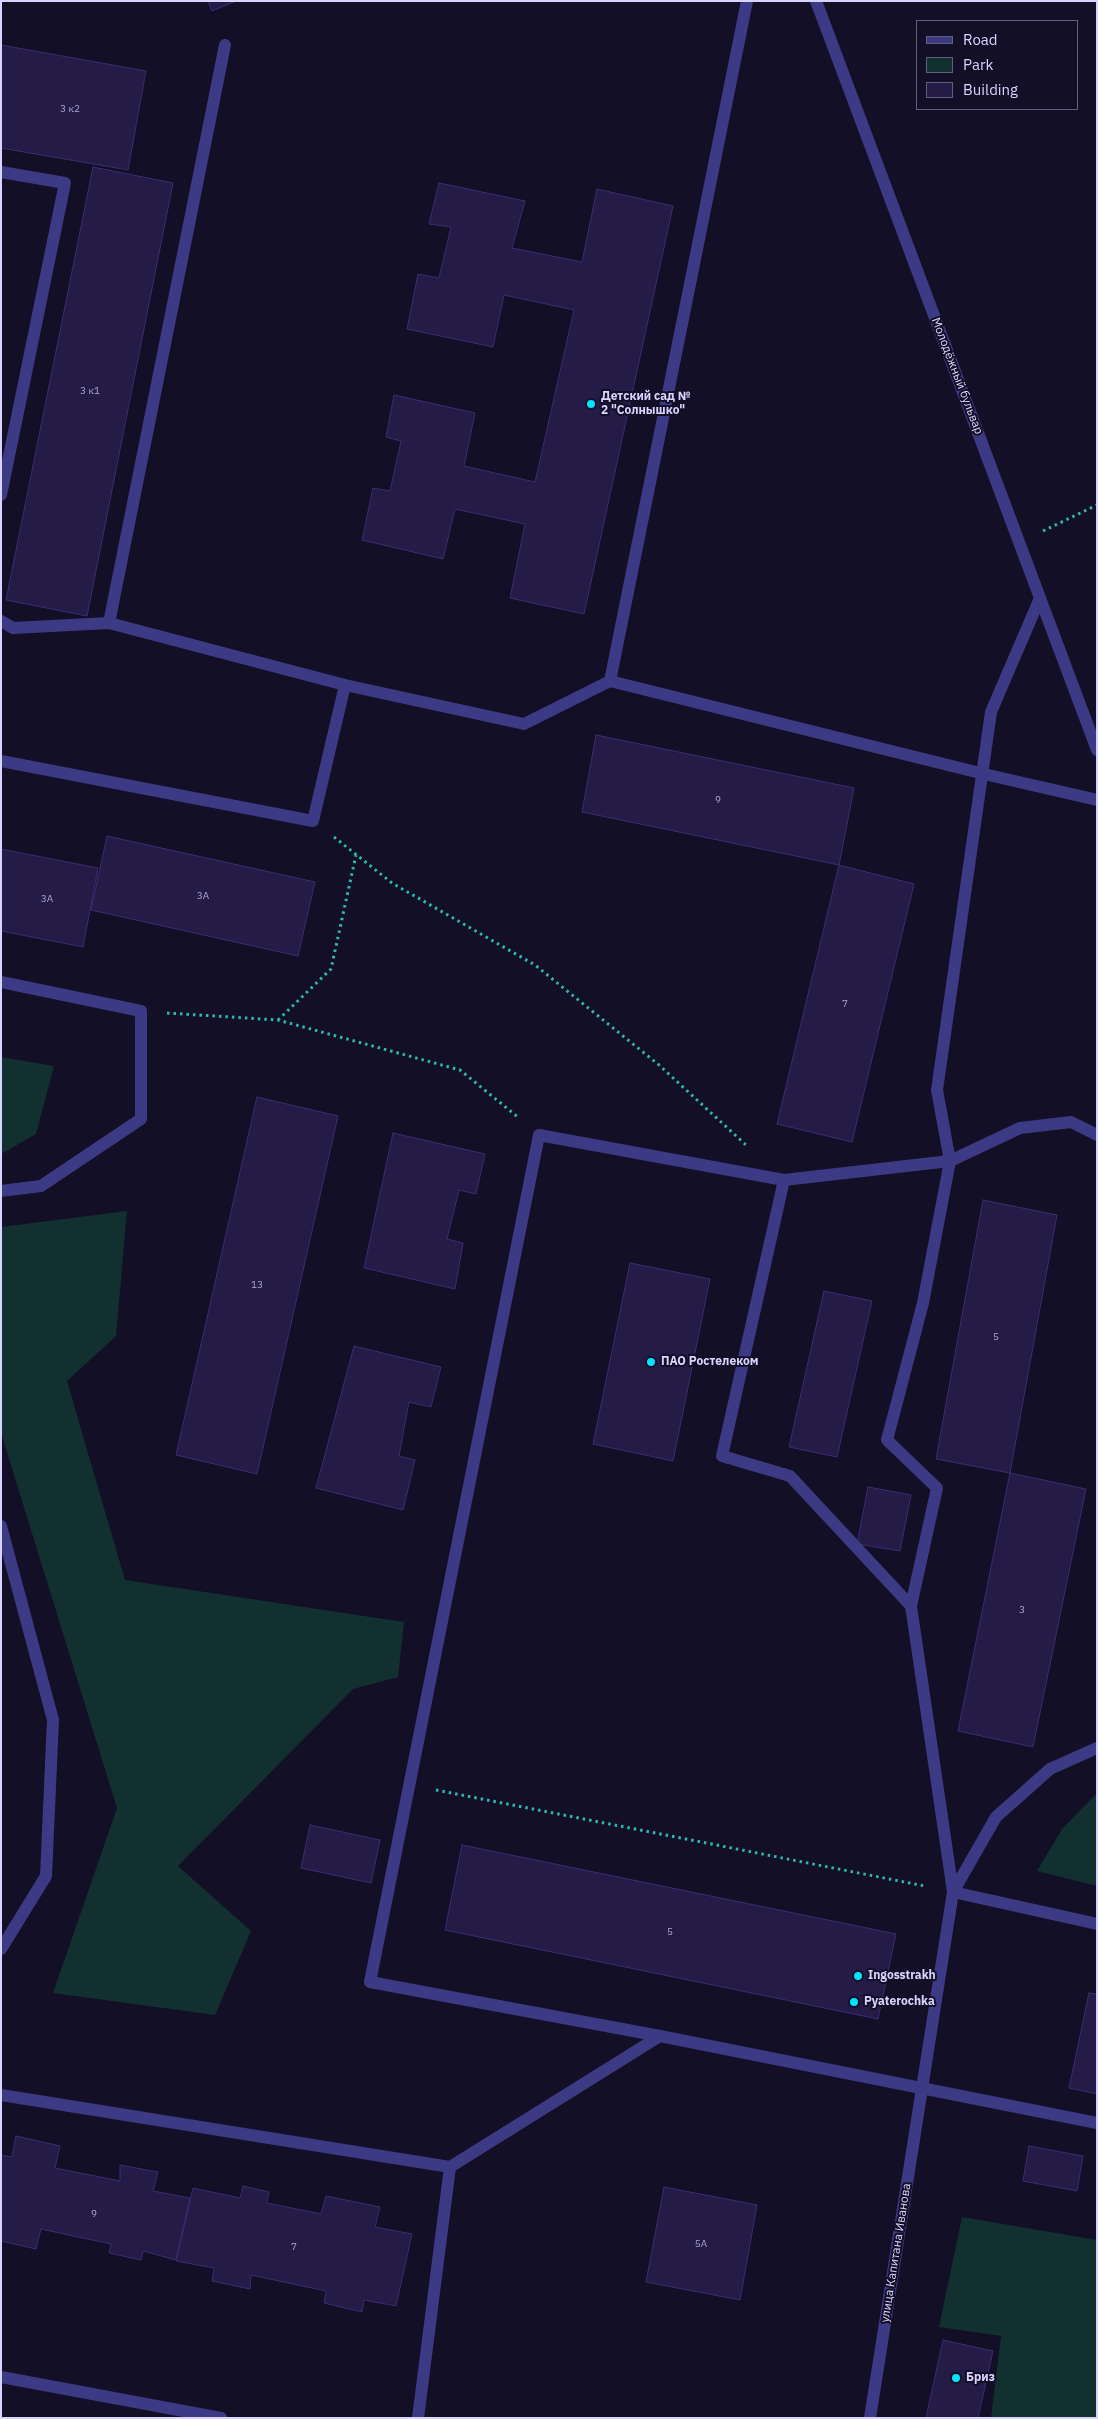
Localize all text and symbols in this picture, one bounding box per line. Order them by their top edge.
legend [916,20,1078,110]
text: Road [963,30,998,49]
text: Park [963,55,993,74]
text: Building [963,80,1018,99]
house number: 3 к2 [60,103,80,115]
street label: Молодёжный бульвар [928,316,986,436]
house number: 3 к1 [80,385,100,397]
place label: Детский сад № 2 "Солнышко" [601,390,691,418]
marker: Детский сад № 2 "Солнышко" [585,398,597,410]
house number: 9 [715,794,721,806]
house number: 3А [197,890,209,902]
house number: 3А [41,893,53,905]
house number: 7 [842,998,848,1010]
house number: 13 [251,1279,263,1291]
house number: 5 [993,1331,999,1343]
place label: ПАО Ростелеком [661,1355,759,1369]
marker: ПАО Ростелеком [645,1356,657,1368]
house number: 3 [1019,1604,1025,1616]
house number: 5 [667,1926,673,1938]
place label: Ingosstrakh [868,1969,936,1983]
marker: Ingosstrakh [852,1970,864,1982]
place label: Pyaterochka [864,1995,935,2009]
marker: Pyaterochka [848,1996,860,2008]
street label: улица Капитана Иванова [878,2182,914,2324]
house number: 9 [91,2208,97,2220]
house number: 5А [695,2238,707,2250]
house number: 7 [291,2241,297,2253]
place label: Бриз [966,2371,995,2385]
marker: Бриз [950,2372,962,2384]

